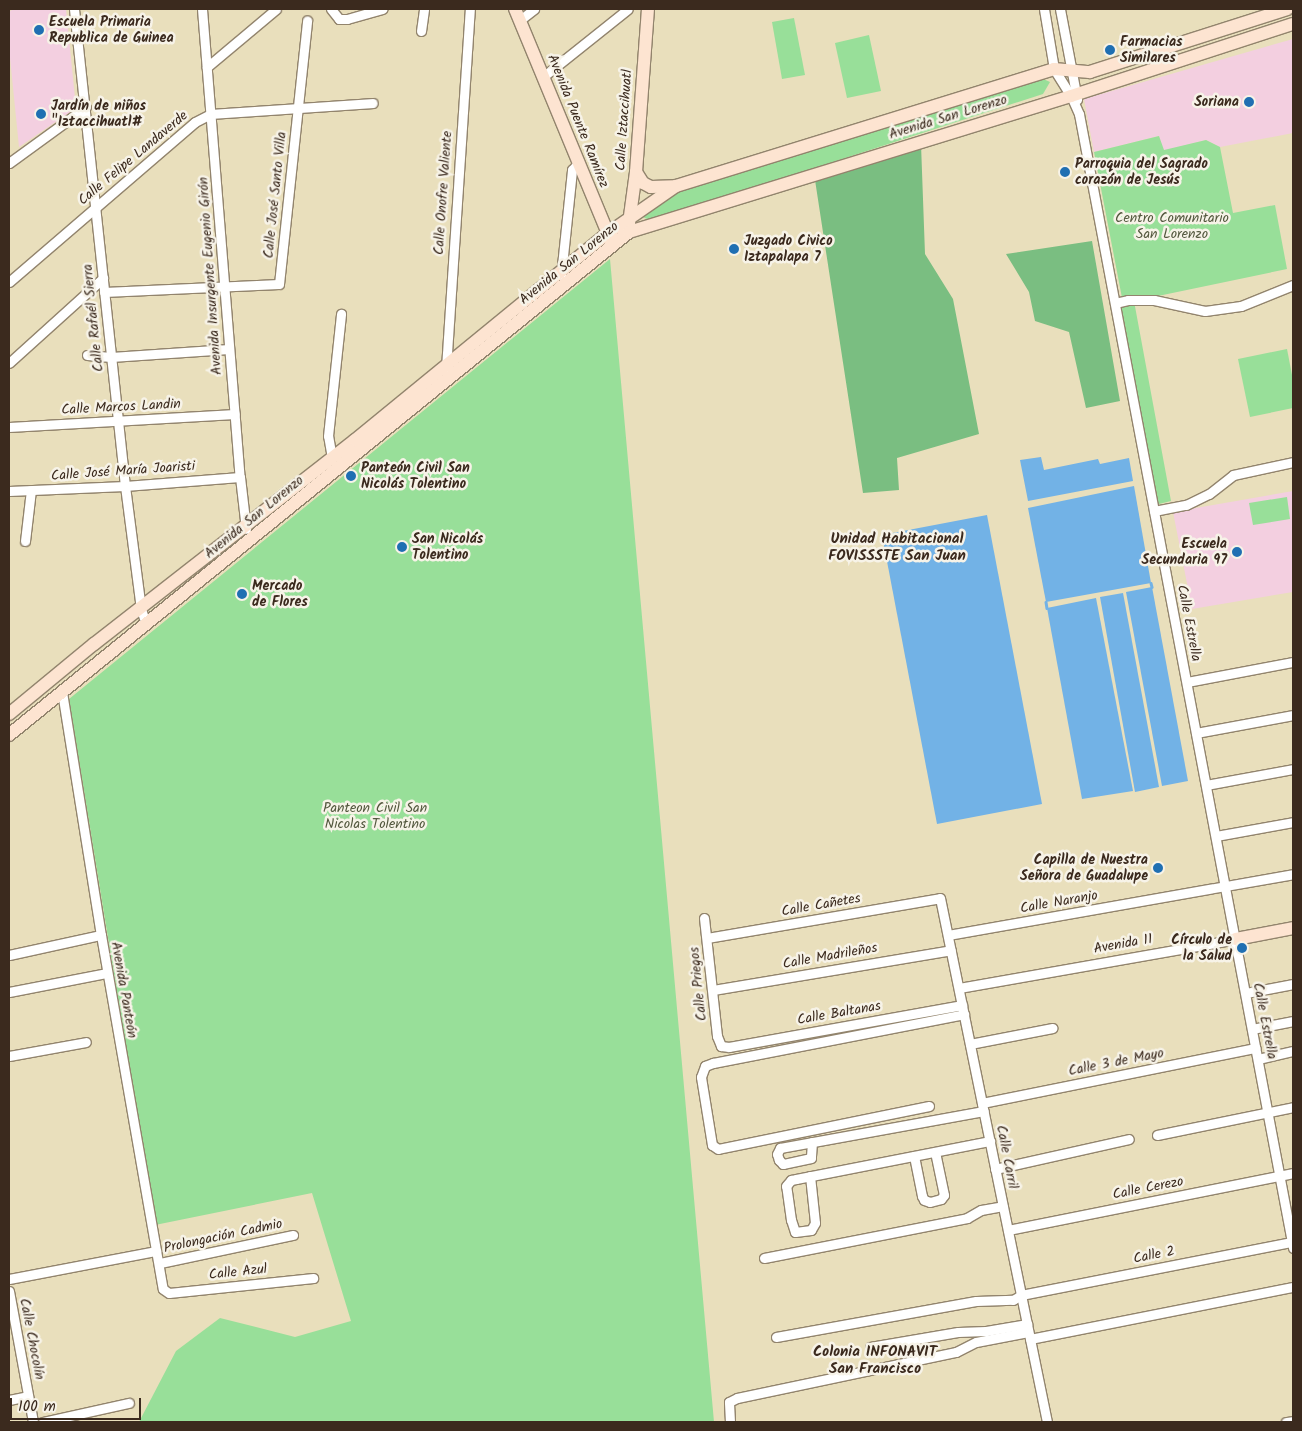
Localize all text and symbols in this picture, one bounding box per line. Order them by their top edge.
place label: Escuela Primaria Republica de Guinea [49,14,174,46]
marker: Escuela Primaria Republica de Guinea [33,24,45,36]
place label: Farmacias Similares [1120,34,1183,66]
marker: Farmacias Similares [1104,44,1116,56]
street label: Avenida Puente Ramírez [544,52,612,190]
street label: Calle Iztaccihuatl [612,69,636,171]
street label: Avenida San Lorenzo [887,91,1009,143]
place label: Soriana [1194,94,1239,110]
marker: Soriana [1243,96,1255,108]
place label: Jardín de niños "Iztaccihuatl# [51,98,146,130]
street label: Calle Felipe Landaverde [75,107,191,209]
marker: Jardín de niños "Iztaccihuatl# [35,108,47,120]
street label: Calle Onofre Valiente [430,130,456,256]
street label: Calle José Santo Villa [260,131,290,259]
place label: Parroquia del Sagrado corazón de Jesús [1075,156,1208,188]
marker: Parroquia del Sagrado corazón de Jesús [1059,166,1071,178]
street label: Avenida Insurgente Eugenio Girón [195,176,225,376]
park label: Centro Comunitario San Lorenzo [1115,210,1229,242]
street label: Avenida San Lorenzo [516,218,622,308]
place label: Juzgado Civico Iztapalapa 7 [744,233,833,266]
marker: Juzgado Civico Iztapalapa 7 [728,243,740,255]
street label: Calle Rafaél Sierra [79,263,107,373]
street label: Calle Marcos Landin [61,395,181,419]
street label: Calle José María Joaristi [50,458,196,484]
place label: Panteón Civil San Nicolás Tolentino [361,460,470,492]
marker: Panteón Civil San Nicolás Tolentino [345,470,357,482]
street label: Avenida San Lorenzo [201,472,307,562]
district label: Unidad Habitacional FOVISSSTE San Juan [828,530,966,565]
place label: San Nicolás Tolentino [412,531,483,564]
place label: Escuela Secundaria 97 [1141,536,1227,568]
marker: San Nicolás Tolentino [396,541,408,553]
marker: Escuela Secundaria 97 [1231,546,1243,558]
place label: Mercado de Flores [252,578,308,610]
street label: Calle Estrella [1173,583,1205,663]
marker: Mercado de Flores [236,588,248,600]
park label: Panteon Civil San Nicolas Tolentino [323,800,427,832]
place label: Capilla de Nuestra Señora de Guadalupe [1020,852,1148,884]
marker: Capilla de Nuestra Señora de Guadalupe [1152,862,1164,874]
street label: Calle Naranjo [1019,887,1099,917]
street label: Calle Cañetes [780,890,862,920]
street label: Avenida 11 [1092,931,1154,957]
place label: Círculo de la Salud [1171,932,1232,964]
street label: Calle Madrileños [781,939,879,973]
street label: Avenida Panteón [107,940,141,1040]
marker: Círculo de la Salud [1236,942,1248,954]
street label: Calle Priegos [686,946,710,1022]
street label: Calle Estrella [1249,981,1281,1061]
street label: Calle Baltanas [796,997,882,1029]
street label: Calle 3 de Mayo [1067,1045,1165,1079]
street label: Calle Carril [993,1124,1021,1190]
street label: Calle Cerezo [1111,1173,1185,1203]
street label: Prolongación Cadmio [162,1215,284,1257]
street label: Calle 2 [1132,1243,1176,1267]
street label: Calle Azul [208,1261,268,1283]
street label: Calle Chocolín [16,1297,48,1381]
district label: Colonia INFONAVIT San Francisco [813,1343,937,1378]
scale bar [12,1388,144,1420]
text: 100 m [18,1395,56,1419]

